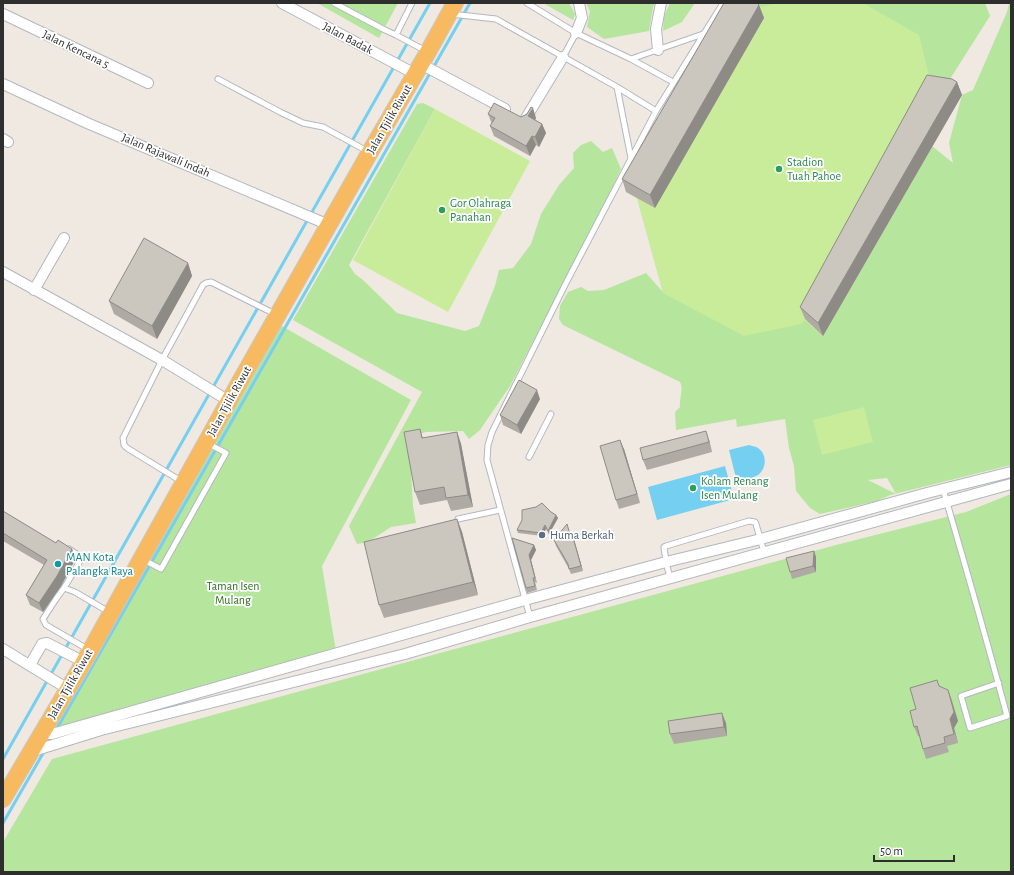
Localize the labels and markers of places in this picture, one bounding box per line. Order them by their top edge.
place label: Stadion Tuah Pahoe [787,156,841,182]
marker: Stadion Tuah Pahoe [774,164,784,174]
place label: Gor Olahraga Panahan [450,197,512,223]
marker: Gor Olahraga Panahan [437,205,447,215]
place label: Kolam Renang Isen Mulang [701,475,769,501]
marker: Kolam Renang Isen Mulang [688,483,698,493]
place label: Huma Berkah [550,529,614,541]
marker: Huma Berkah [537,530,547,540]
place label: MAN Kota Palangka Raya [66,551,133,578]
marker: MAN Kota Palangka Raya [53,559,63,569]

